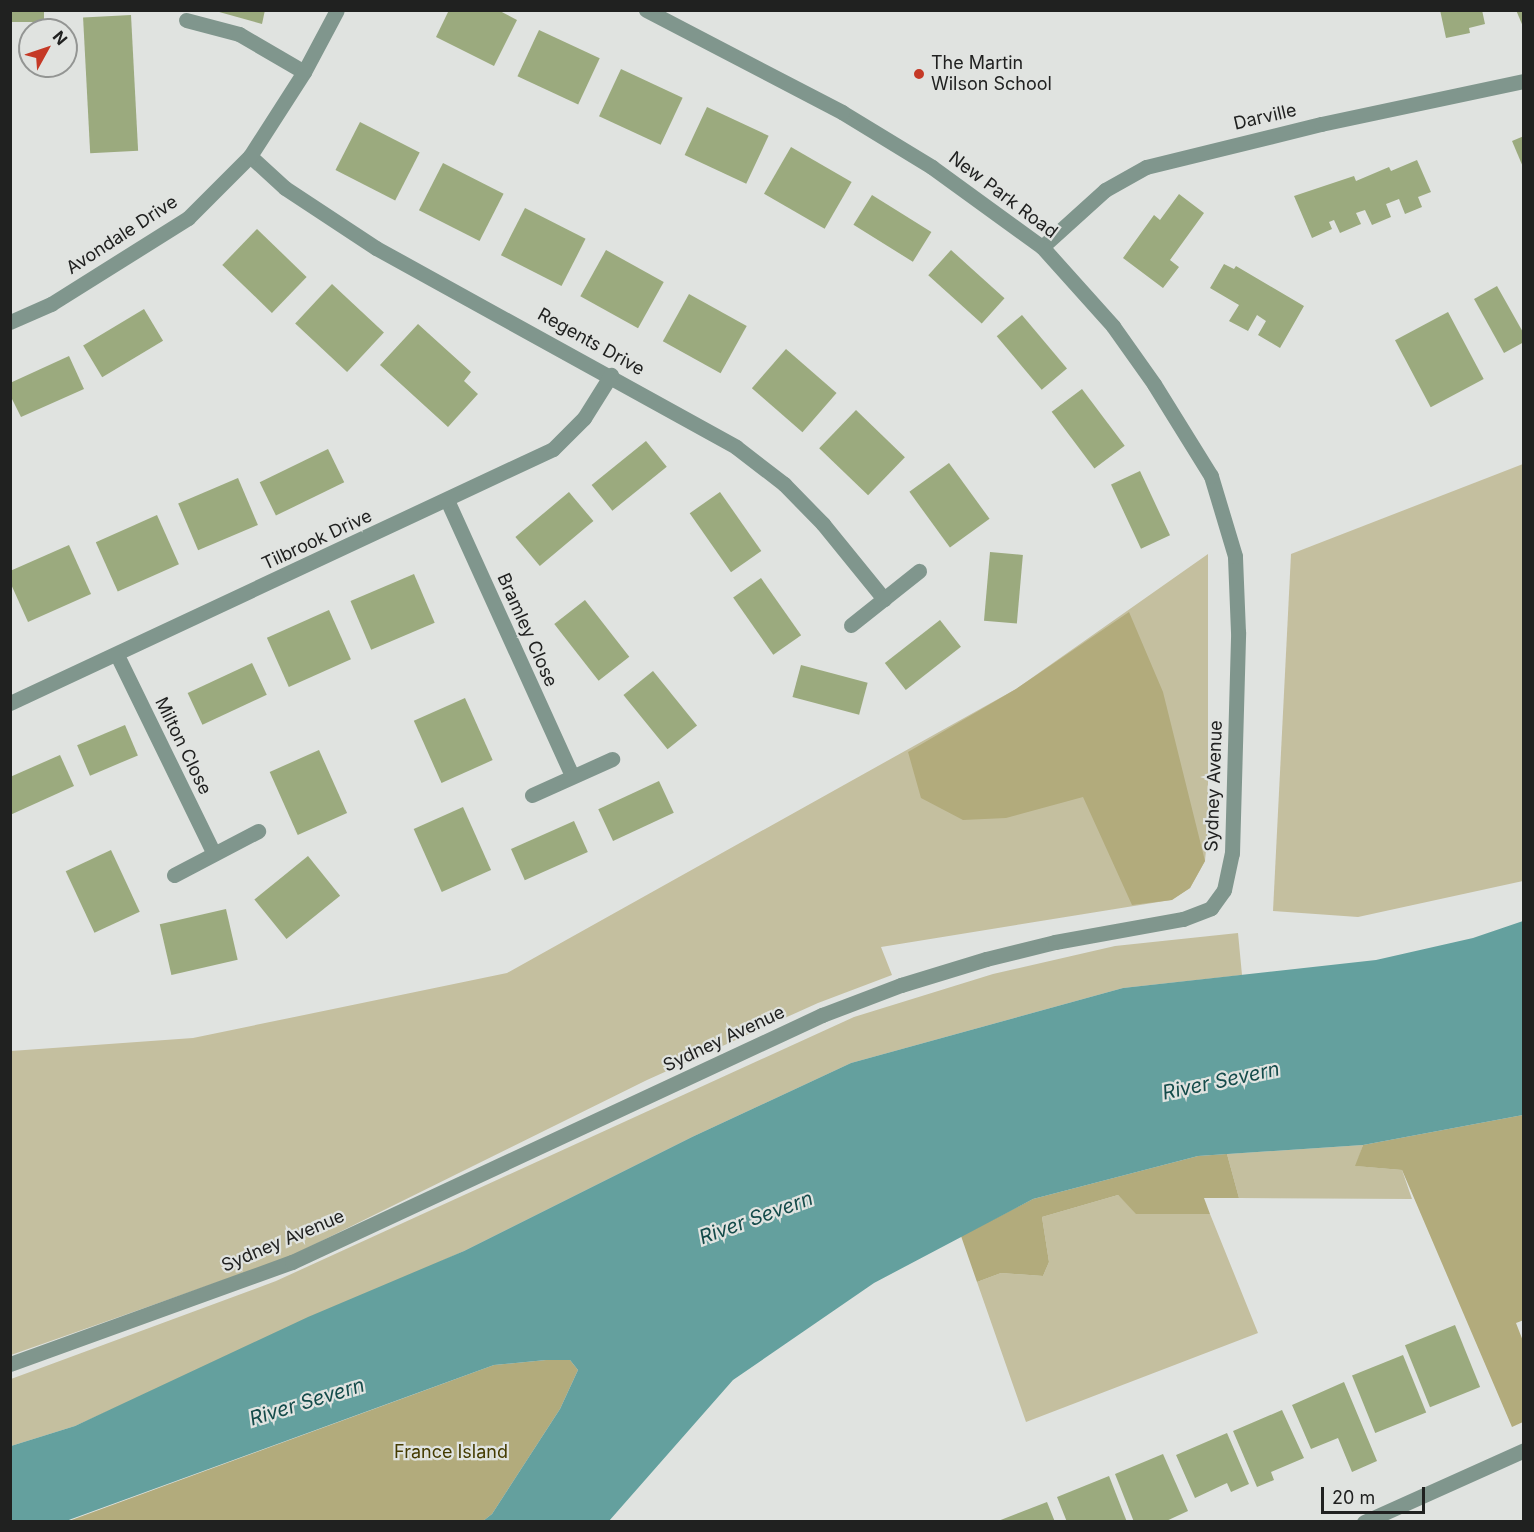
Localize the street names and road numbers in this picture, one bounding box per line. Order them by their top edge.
street label: Darville [1231,99,1299,135]
street label: New Park Road [944,147,1062,243]
street label: Avondale Drive [62,191,182,279]
street label: Regents Drive [534,304,648,380]
street label: Tilbrook Drive [258,505,376,575]
street label: Bramley Close [492,570,562,690]
street label: Milton Close [150,694,216,798]
street label: Sydney Avenue [1201,720,1227,852]
street label: Sydney Avenue [660,1001,788,1077]
street label: Sydney Avenue [218,1205,348,1277]

